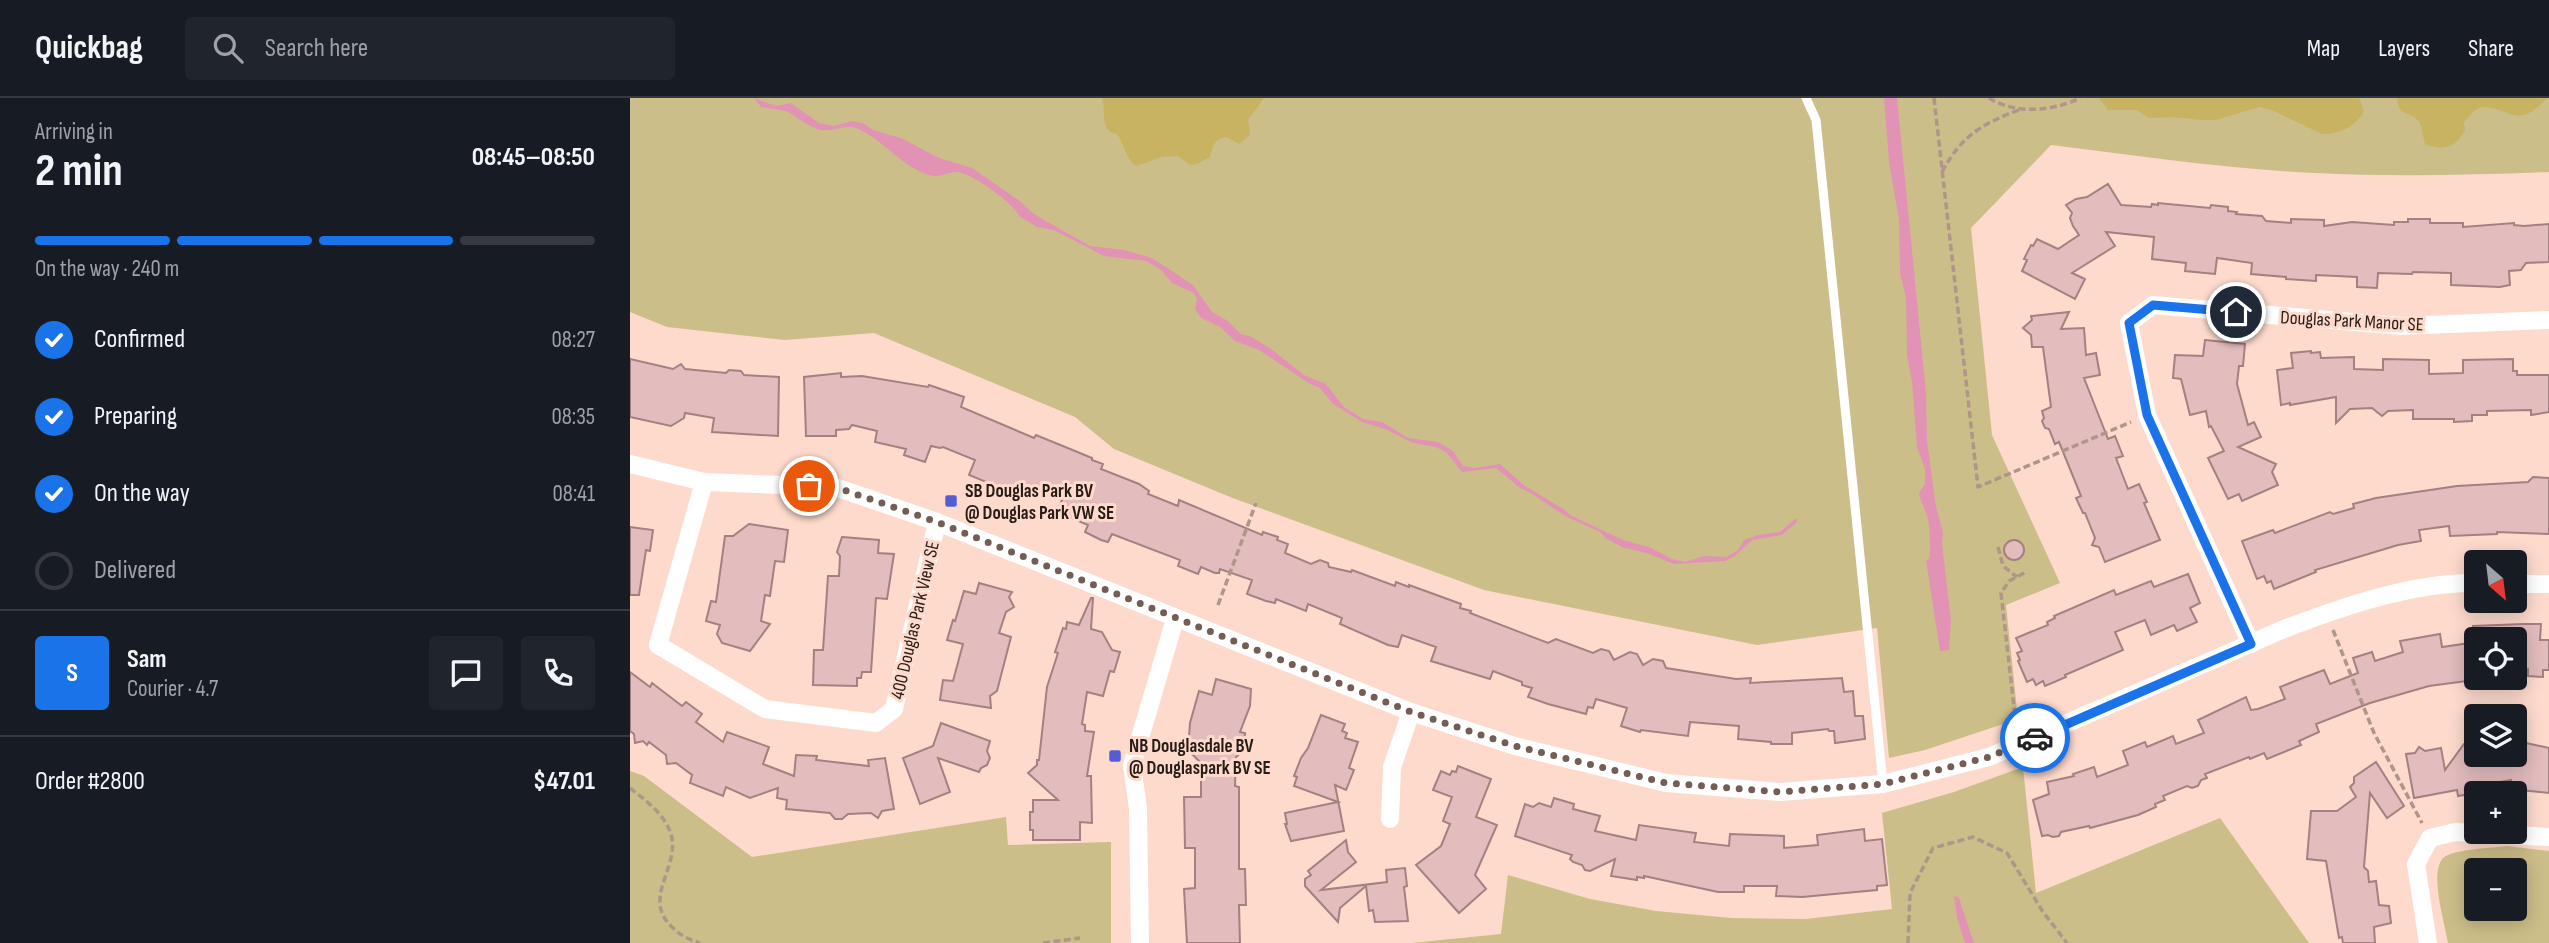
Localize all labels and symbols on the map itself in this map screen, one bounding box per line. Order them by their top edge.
pin [2206,282,2266,342]
street label: Douglas Park Manor SE [2280,306,2424,337]
pin [779,456,839,516]
place label: SB Douglas Park BV @ Douglas Park VW SE [965,480,1114,525]
marker: SB Douglas Park BV @ Douglas Park VW SE [943,493,959,509]
street label: 400 Douglas Park View SE [886,539,945,702]
north arrow [2464,550,2527,612]
courier [2000,703,2070,773]
place label: NB Douglasdale BV @ Douglaspark BV SE [1129,735,1271,780]
marker: NB Douglasdale BV @ Douglaspark BV SE [1107,748,1123,764]

